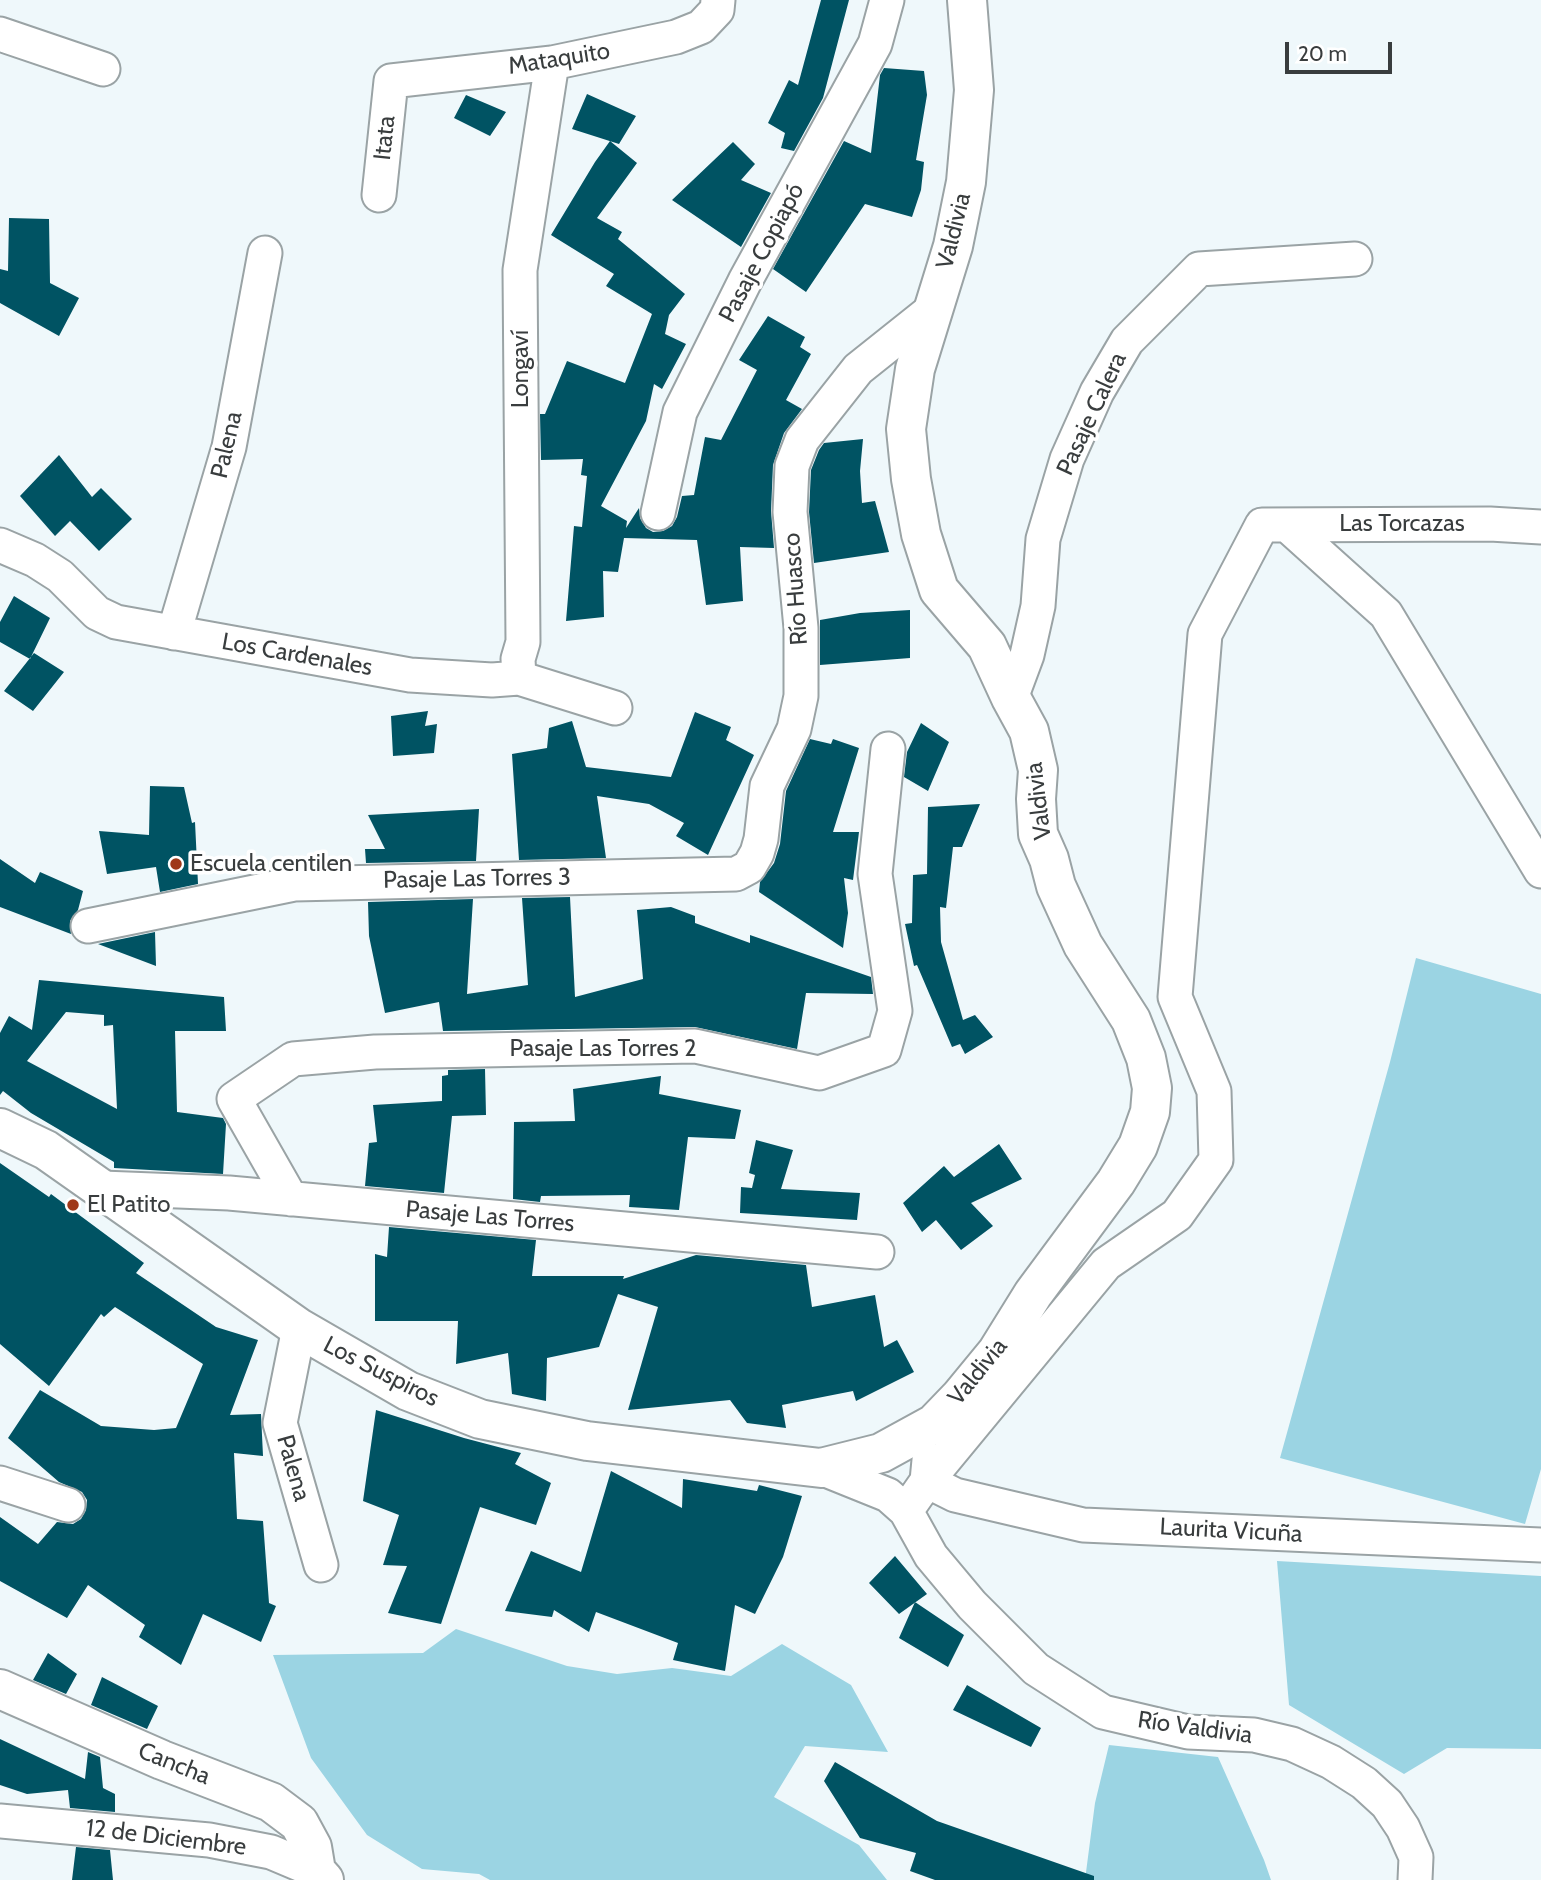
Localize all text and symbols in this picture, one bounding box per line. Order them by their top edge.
scale bar [1289,28,1396,72]
street label: Mataquito [506,37,612,81]
text: 20 m [1298,41,1347,66]
street label: Itata [368,114,402,162]
street label: Pasaje Copiapó [713,179,811,327]
street label: Valdivia [931,190,977,272]
street label: Longaví [507,330,535,408]
street label: Pasaje Calera [1051,348,1133,480]
street label: Palena [205,409,249,481]
street label: Las Torcazas [1339,510,1465,538]
street label: Río Huasco [778,532,814,646]
street label: Los Cardenales [220,628,374,682]
street label: Valdivia [1020,761,1058,841]
place label: Escuela centilen [190,850,352,878]
marker: Escuela centilen [168,856,184,872]
street label: Pasaje Las Torres 3 [383,863,571,895]
street label: Pasaje Las Torres 2 [509,1035,697,1063]
place label: El Patito [87,1191,170,1219]
street label: Pasaje Las Torres [404,1195,576,1239]
marker: El Patito [65,1197,81,1213]
street label: Los Suspiros [319,1331,443,1413]
street label: Valdivia [942,1333,1014,1411]
street label: Palena [270,1432,316,1504]
street label: Laurita Vicuña [1159,1513,1303,1549]
street label: Río Valdivia [1136,1706,1254,1750]
street label: Cancha [134,1737,214,1791]
street label: 12 de Diciembre [84,1814,248,1862]

